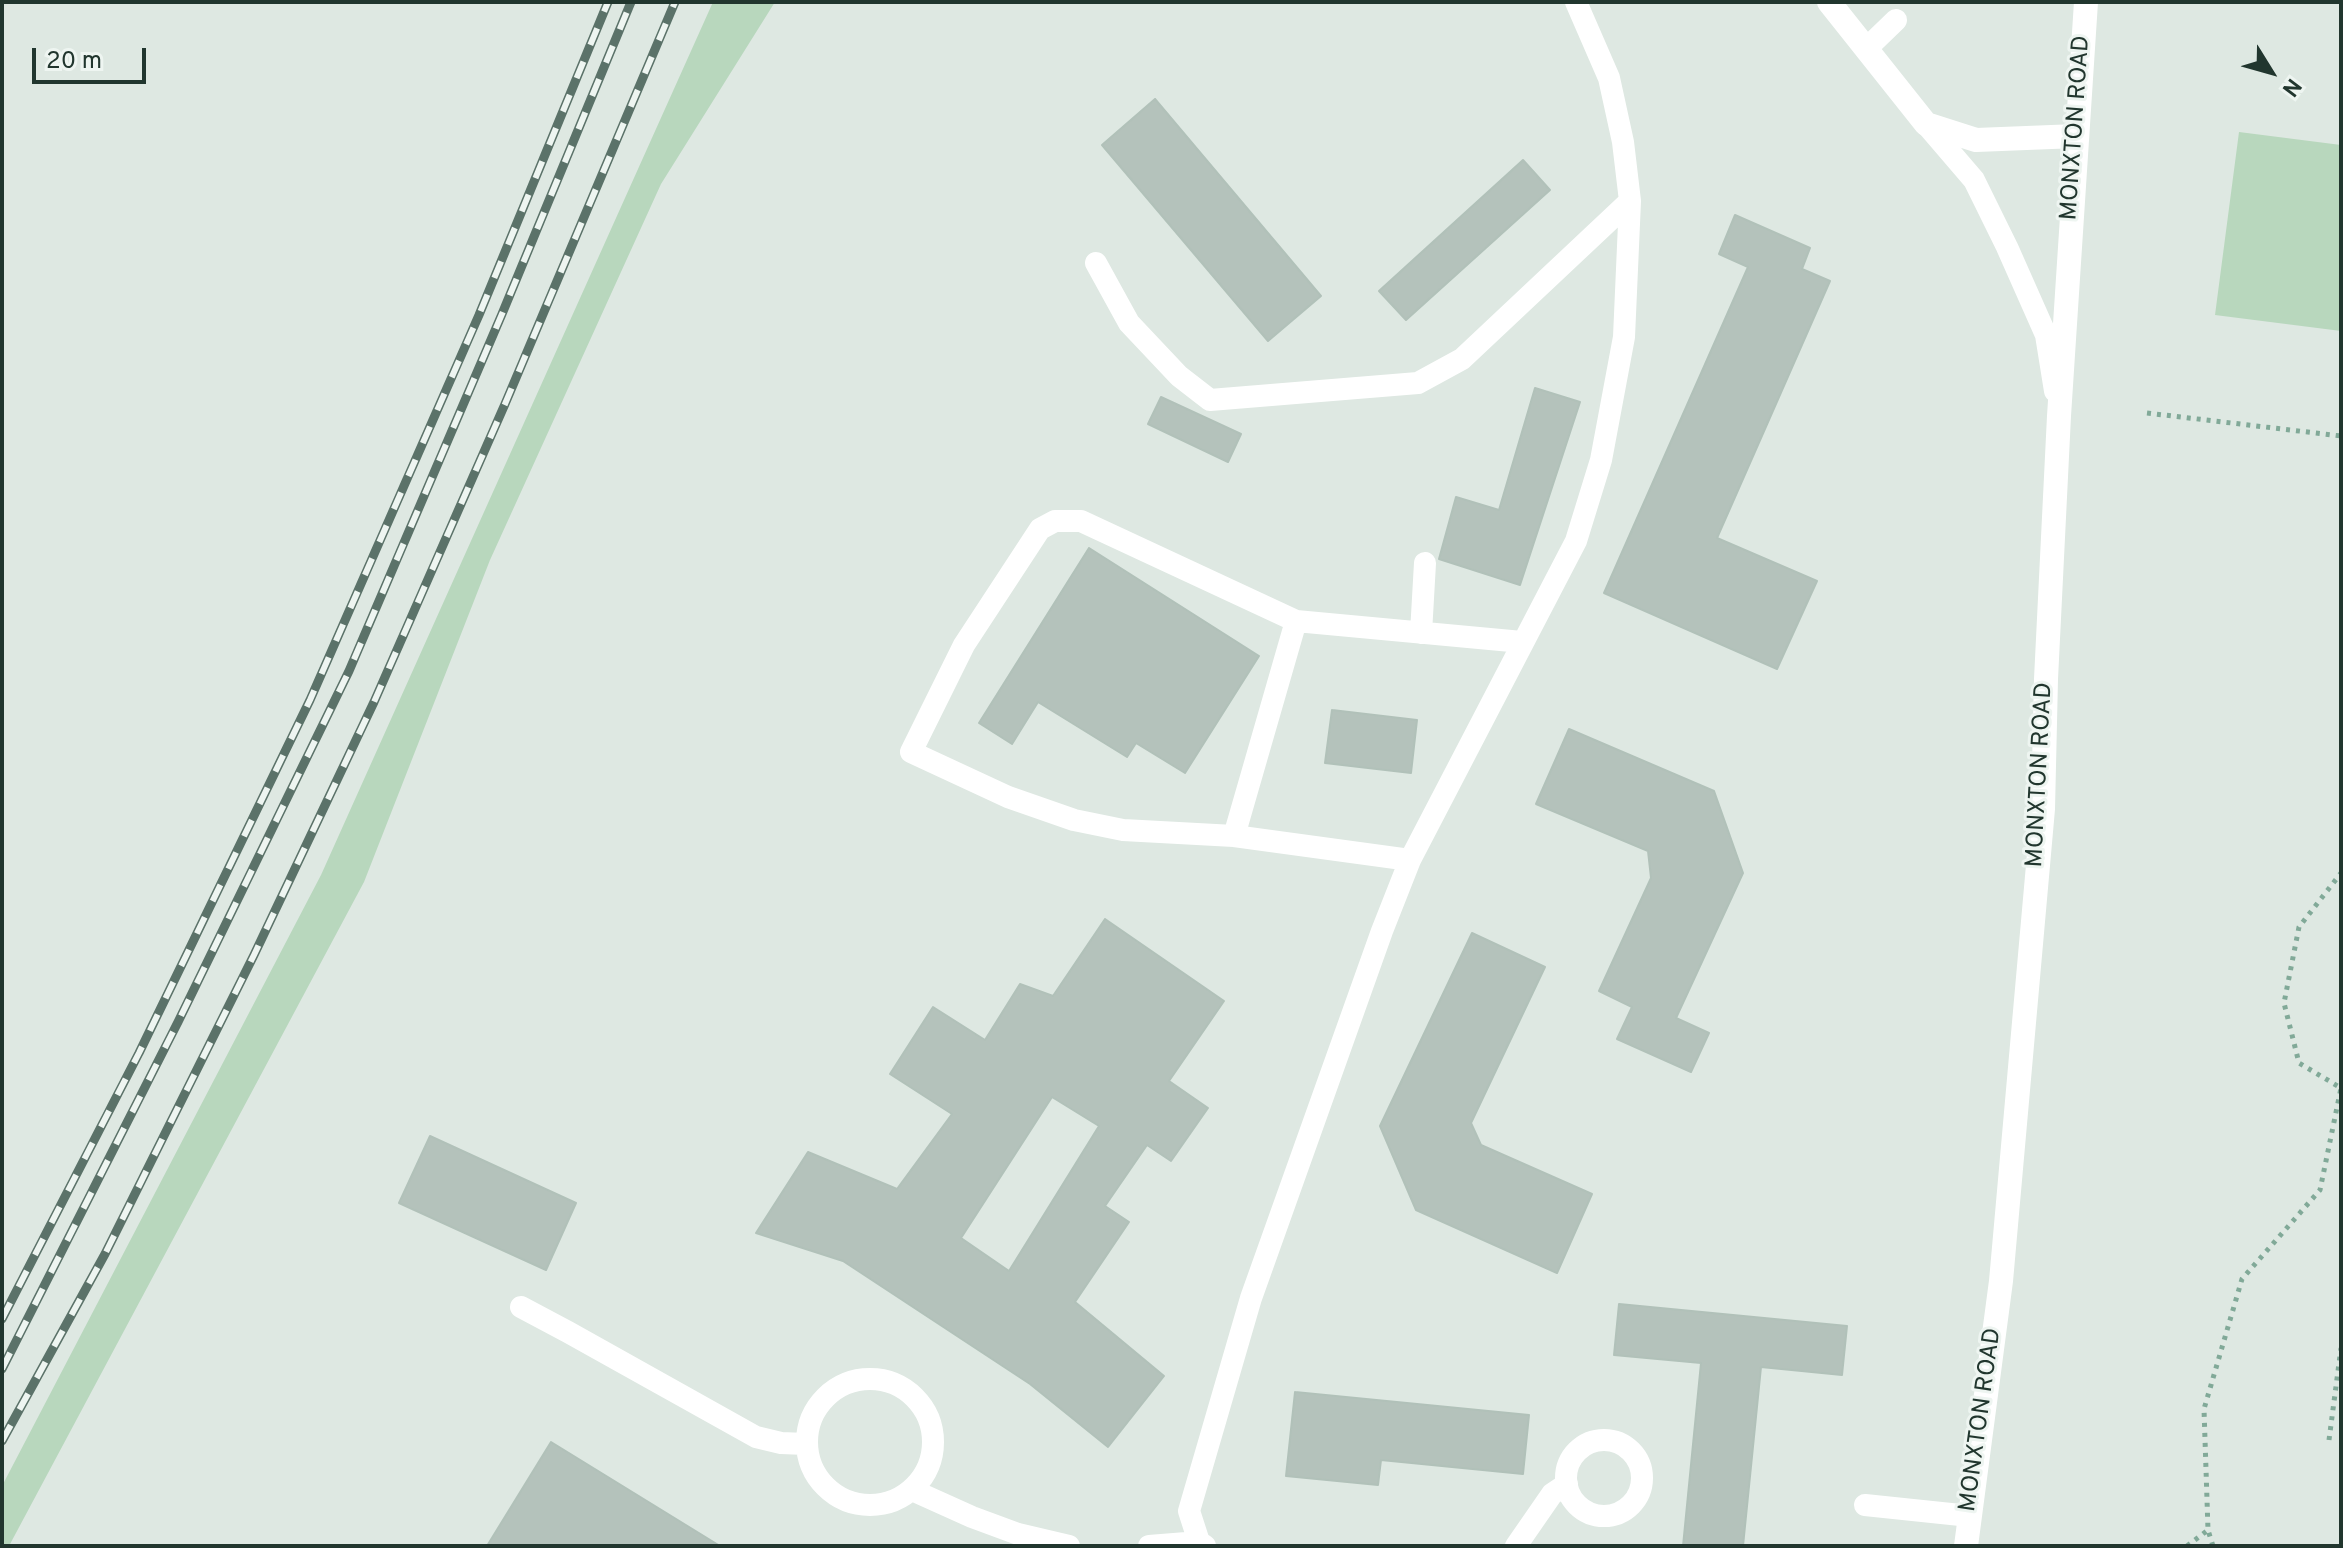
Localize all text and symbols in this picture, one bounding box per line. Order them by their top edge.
scale bar [36,32,150,82]
north arrow [2231,32,2311,112]
street label: MONXTON ROAD [2056,35,2098,221]
text: 20 m [46,47,102,77]
text: N [2275,72,2306,101]
street label: MONXTON ROAD [2022,682,2060,868]
street label: MONXTON ROAD [1955,1326,2009,1514]

